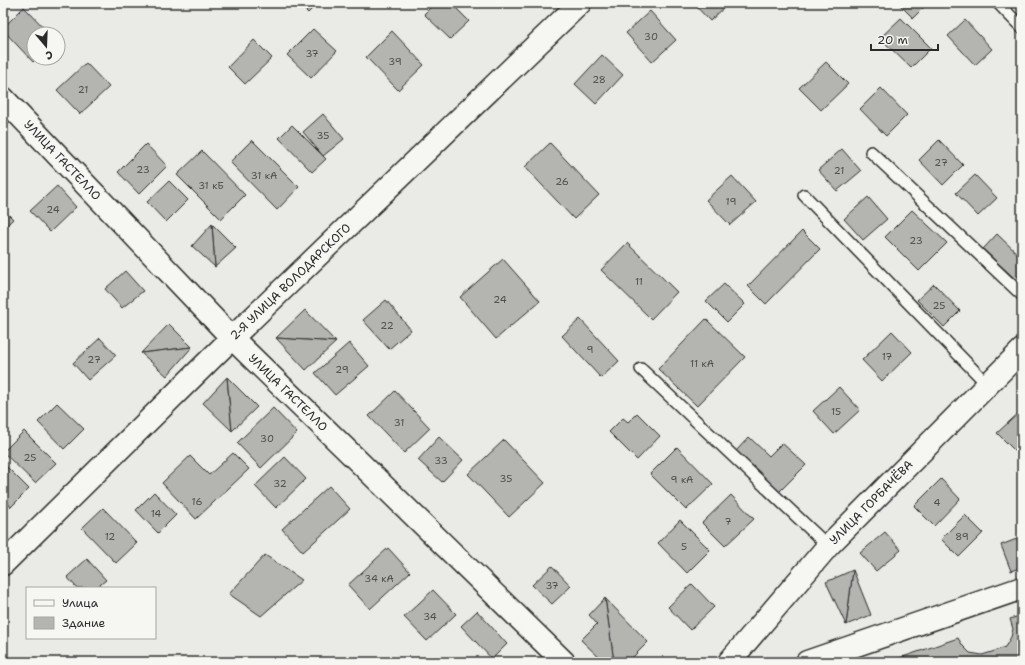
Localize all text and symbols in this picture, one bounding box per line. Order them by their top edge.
north arrow [26,26,66,66]
scale bar [871,26,938,52]
house number: 30 [644,30,658,43]
text: 20 m [877,32,908,48]
text: С [43,47,55,63]
house number: 37 [305,47,319,60]
house number: 39 [388,55,402,68]
house number: 28 [592,73,606,86]
house number: 21 [78,83,88,96]
street label: УЛИЦА ГАСТЕЛЛО [20,117,104,204]
house number: 35 [317,129,329,142]
house number: 27 [934,156,948,169]
house number: 23 [136,163,150,176]
house number: 21 [834,164,844,177]
house number: 31 кА [251,169,277,182]
house number: 26 [555,175,569,188]
house number: 31 кБ [198,179,224,192]
house number: 19 [726,195,736,208]
house number: 24 [46,203,60,216]
street label: 2-Я УЛИЦА ВОЛОДАРСКОГО [227,220,354,343]
house number: 23 [909,234,923,247]
house number: 11 [635,275,643,288]
house number: 24 [493,293,507,306]
house number: 25 [933,299,945,312]
house number: 22 [380,319,394,332]
house number: 9 [587,343,594,356]
street label: УЛИЦА ГАСТЕЛЛО [245,350,331,435]
house number: 17 [882,350,892,363]
house number: 27 [87,353,101,366]
house number: 11 кА [690,357,714,370]
house number: 29 [335,363,349,376]
house number: 15 [831,405,841,418]
house number: 31 [394,416,404,429]
house number: 30 [260,432,274,445]
house number: 25 [24,451,36,464]
house number: 33 [434,454,448,467]
street label: УЛИЦА ГОРБАЧЁВА [826,456,917,548]
house number: 35 [500,472,512,485]
house number: 9 кА [671,473,693,486]
house number: 32 [273,477,287,490]
house number: 16 [192,495,202,508]
house number: 4 [934,496,941,509]
house number: 14 [151,507,161,520]
house number: 7 [725,515,732,528]
house number: 12 [105,530,115,543]
house number: 89 [955,530,969,543]
house number: 5 [681,540,687,553]
house number: 34 кА [364,572,394,585]
house number: 37 [545,579,559,592]
legend [26,587,156,639]
text: Улица [62,595,99,611]
house number: 34 [423,610,437,623]
text: Здание [62,615,106,631]

